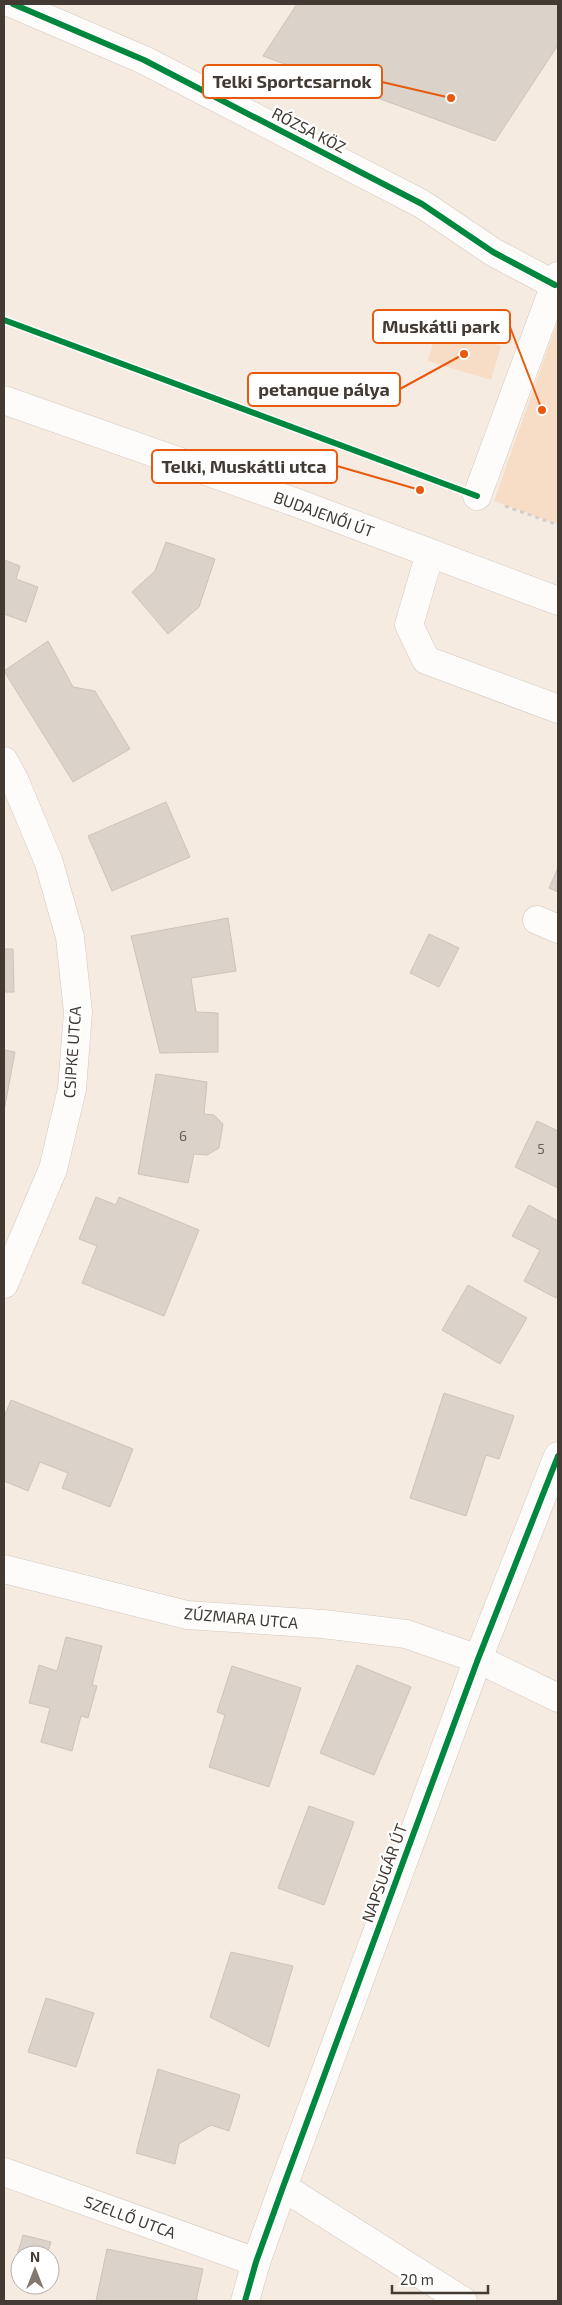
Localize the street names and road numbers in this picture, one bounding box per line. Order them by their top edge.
street label: RÓZSA KÖZ [269,103,349,156]
street label: BUDAJENŐI ÚT [272,487,377,540]
street label: CSIPKE UTCA [59,1005,84,1099]
street label: ZÚZMARA UTCA [183,1603,299,1632]
street label: NAPSUGÁR ÚT [357,1821,410,1925]
street label: SZELLŐ UTCA [82,2191,179,2242]

